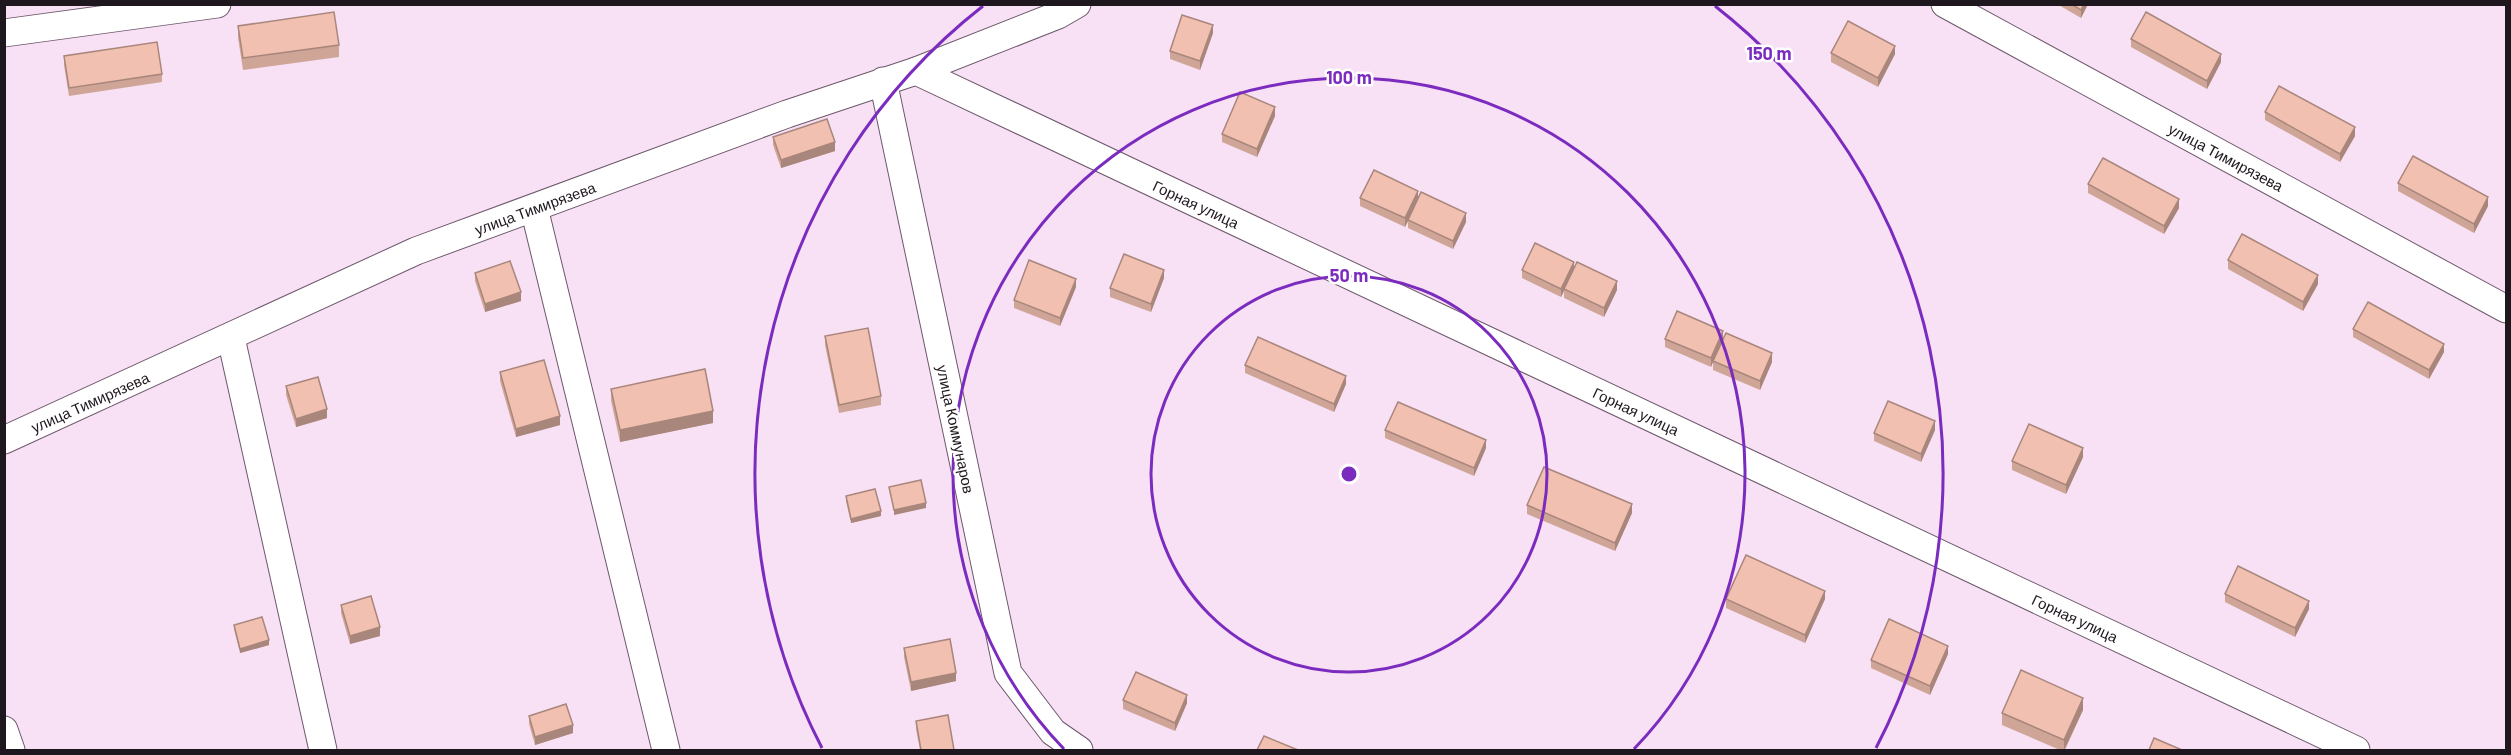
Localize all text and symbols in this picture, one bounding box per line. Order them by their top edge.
text: 150 m [1747,42,1791,64]
text: 100 m [1326,66,1372,88]
street label: улица Тимирязева [2166,119,2287,195]
street label: Горная улица [1150,176,1242,232]
street label: улица Тимирязева [472,178,599,238]
text: 50 m [1330,264,1368,286]
street label: улица Коммунаров [934,363,978,495]
street label: улица Тимирязева [28,368,152,436]
street label: Горная улица [1590,383,1682,439]
centre of rings [1339,464,1359,484]
street label: Горная улица [2029,590,2121,646]

